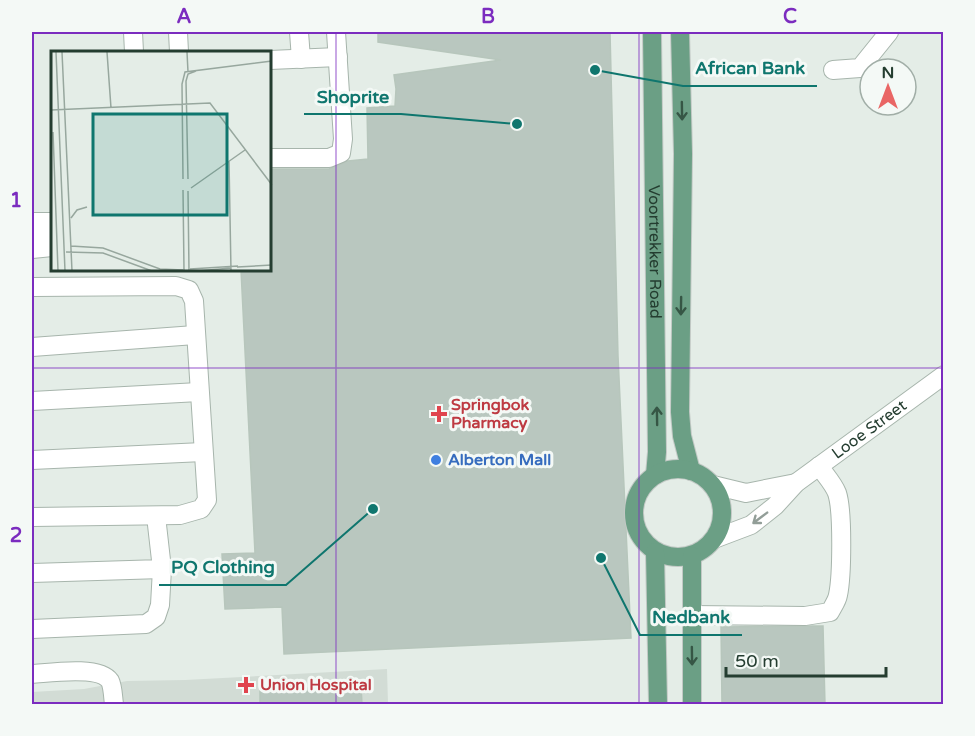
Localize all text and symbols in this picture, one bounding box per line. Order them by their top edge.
text: A [177,5,192,29]
text: B [481,5,495,29]
text: C [783,5,797,29]
callout: African Bank [683,50,817,86]
inset map [51,51,272,272]
text: African Bank [695,57,805,79]
north arrow [858,57,918,117]
text: N [882,63,894,83]
callout: Shoprite [304,78,401,114]
text: Shoprite [317,86,389,108]
one-way arrow [676,100,688,120]
street label: Voortrekker Road [644,185,665,319]
text: 1 [10,189,22,213]
one-way arrow [675,295,687,315]
place label: Springbok Pharmacy [451,395,530,433]
street label: Looe Street [828,396,911,463]
marker: Springbok Pharmacy [432,407,446,421]
one-way arrow [651,407,663,427]
place label: Alberton Mall [448,450,551,470]
marker: Alberton Mall [429,453,443,467]
one-way arrow [752,512,768,524]
text: 2 [10,524,22,548]
callout: PQ Clothing [159,549,286,585]
text: PQ Clothing [171,556,275,578]
callout: Nedbank [640,599,742,635]
text: Nedbank [652,606,730,628]
scale bar [726,640,886,678]
one-way arrow [687,646,698,666]
text: 50 m [735,650,779,672]
place label: Union Hospital [260,675,372,695]
marker: Union Hospital [237,676,255,694]

